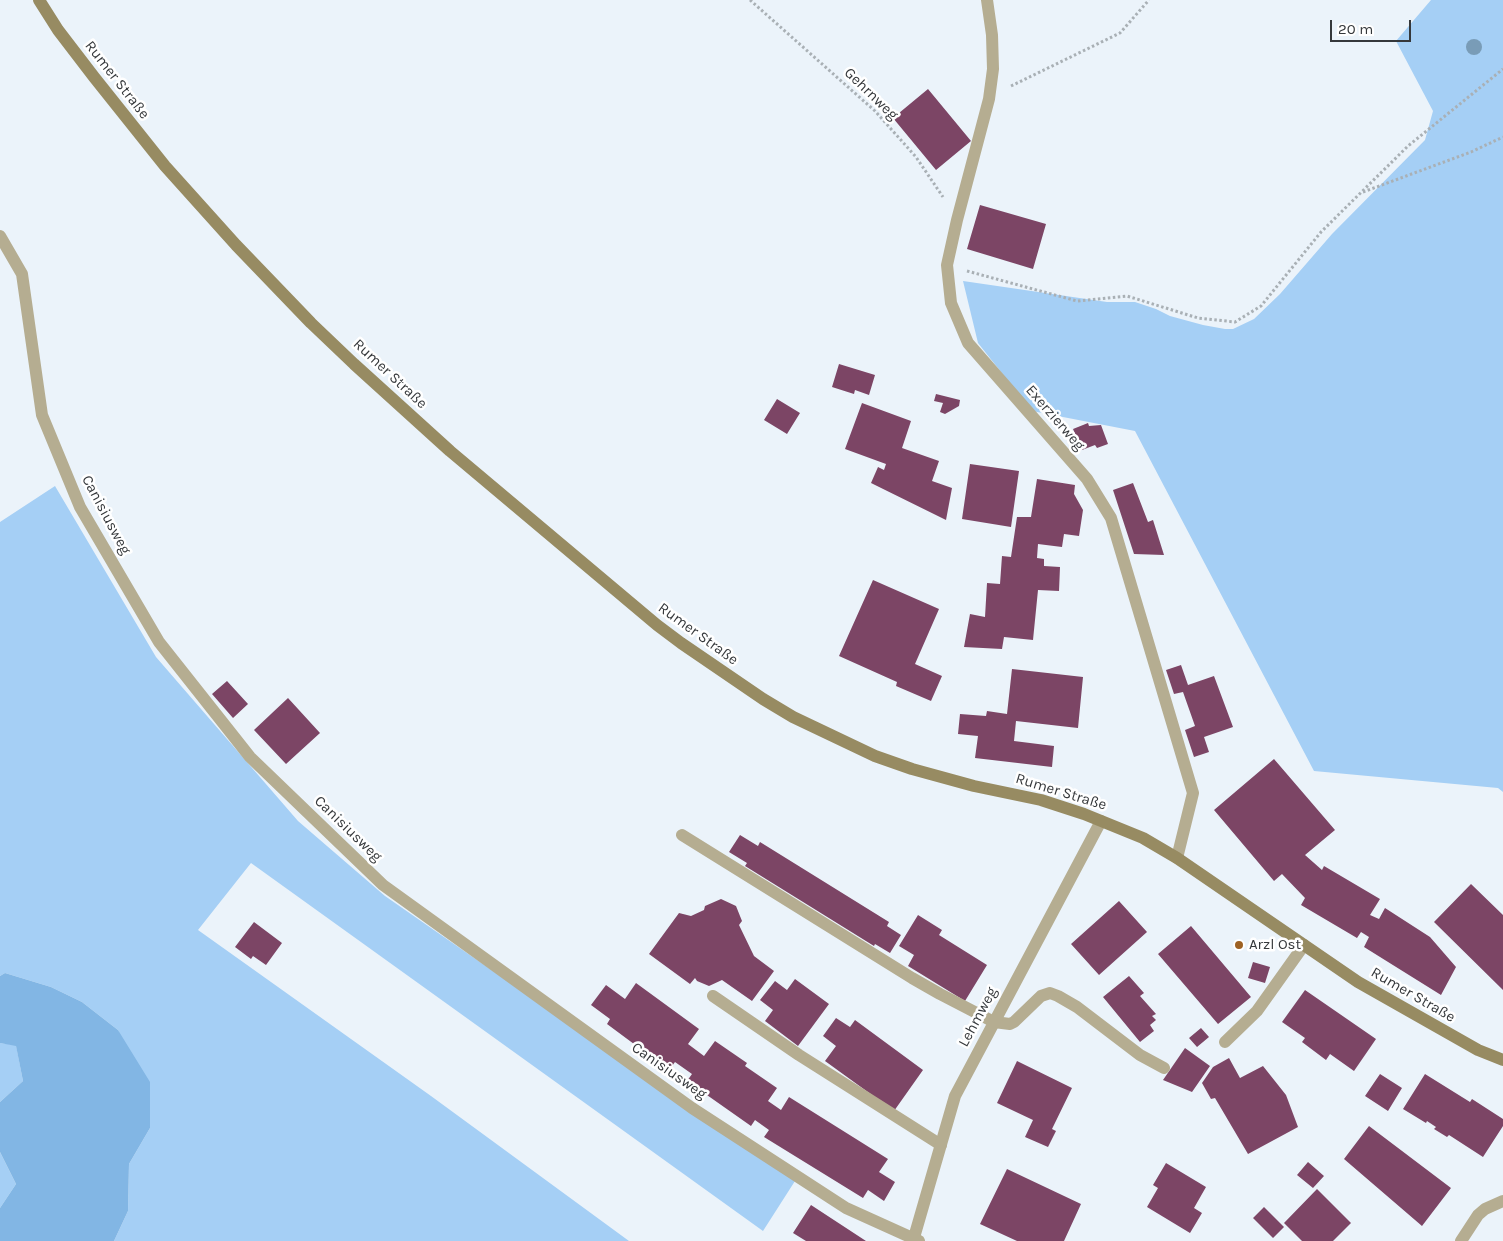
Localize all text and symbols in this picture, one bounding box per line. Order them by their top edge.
scale bar [1333,10,1414,42]
text: 20 m [1338,20,1373,38]
street label: Rumer Straße [81,37,153,123]
street label: Gehrnweg [840,64,902,124]
street label: Rumer Straße [349,335,431,413]
street label: Exerzierweg [1022,382,1088,454]
street label: Canisiusweg [78,472,134,558]
street label: Rumer Straße [655,599,741,669]
street label: Rumer Straße [1013,770,1109,814]
street label: Canisiusweg [310,792,386,866]
place label: Arzl Ost [1249,936,1301,954]
marker: Arzl Ost [1233,939,1245,951]
street label: Rumer Straße [1368,964,1458,1026]
street label: Lehmweg [955,984,1001,1050]
street label: Canisiusweg [628,1039,710,1103]

